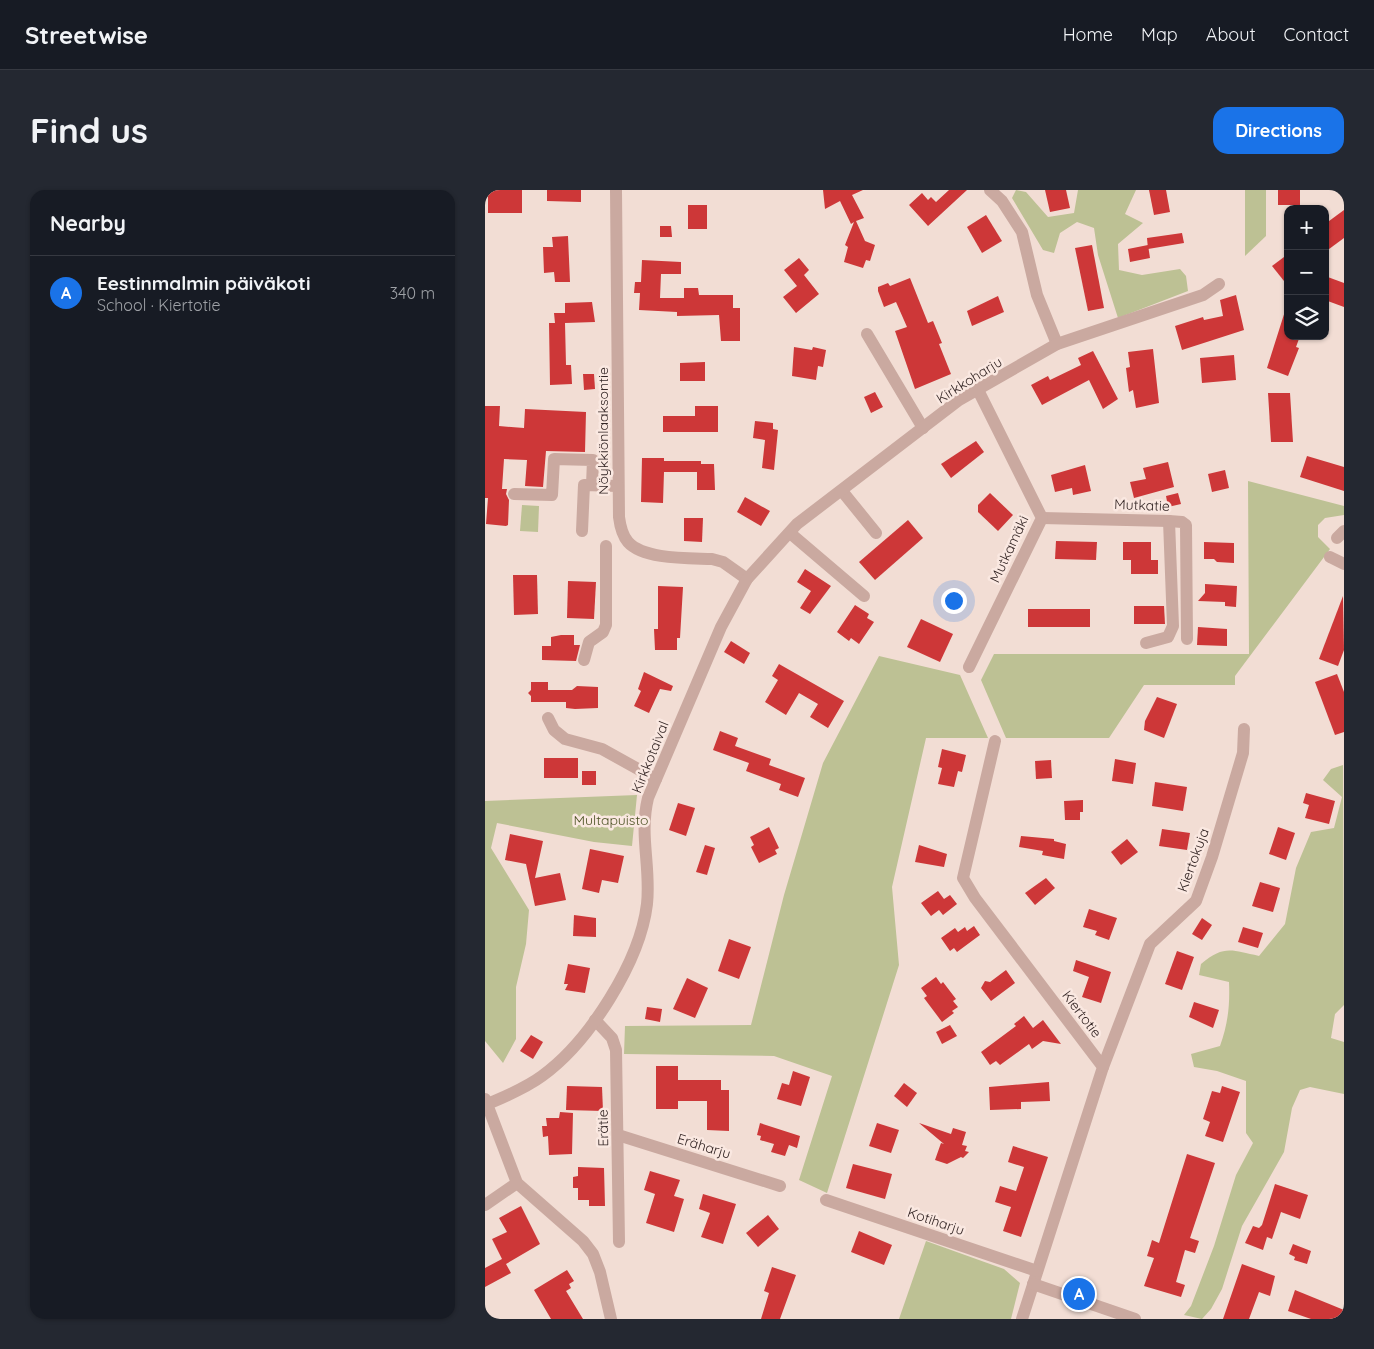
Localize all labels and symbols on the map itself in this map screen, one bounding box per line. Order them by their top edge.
street label: Kirkkoharju [933,353,1005,407]
street label: Nöykkiönlaaksontie [594,367,612,495]
street label: Mutkatie [1114,495,1170,515]
street label: Mutkamäki [986,513,1032,585]
your location [941,588,967,614]
street label: Kirkkotaival [627,718,673,796]
park label: Multapuisto [573,811,649,829]
street label: Kiertokuja [1173,826,1213,894]
street label: Kiertotie [1058,987,1106,1041]
street label: Erätie [594,1109,612,1147]
street label: Eräharju [675,1129,733,1163]
street label: Kotiharju [905,1203,967,1239]
pin: A [1063,1275,1095,1313]

